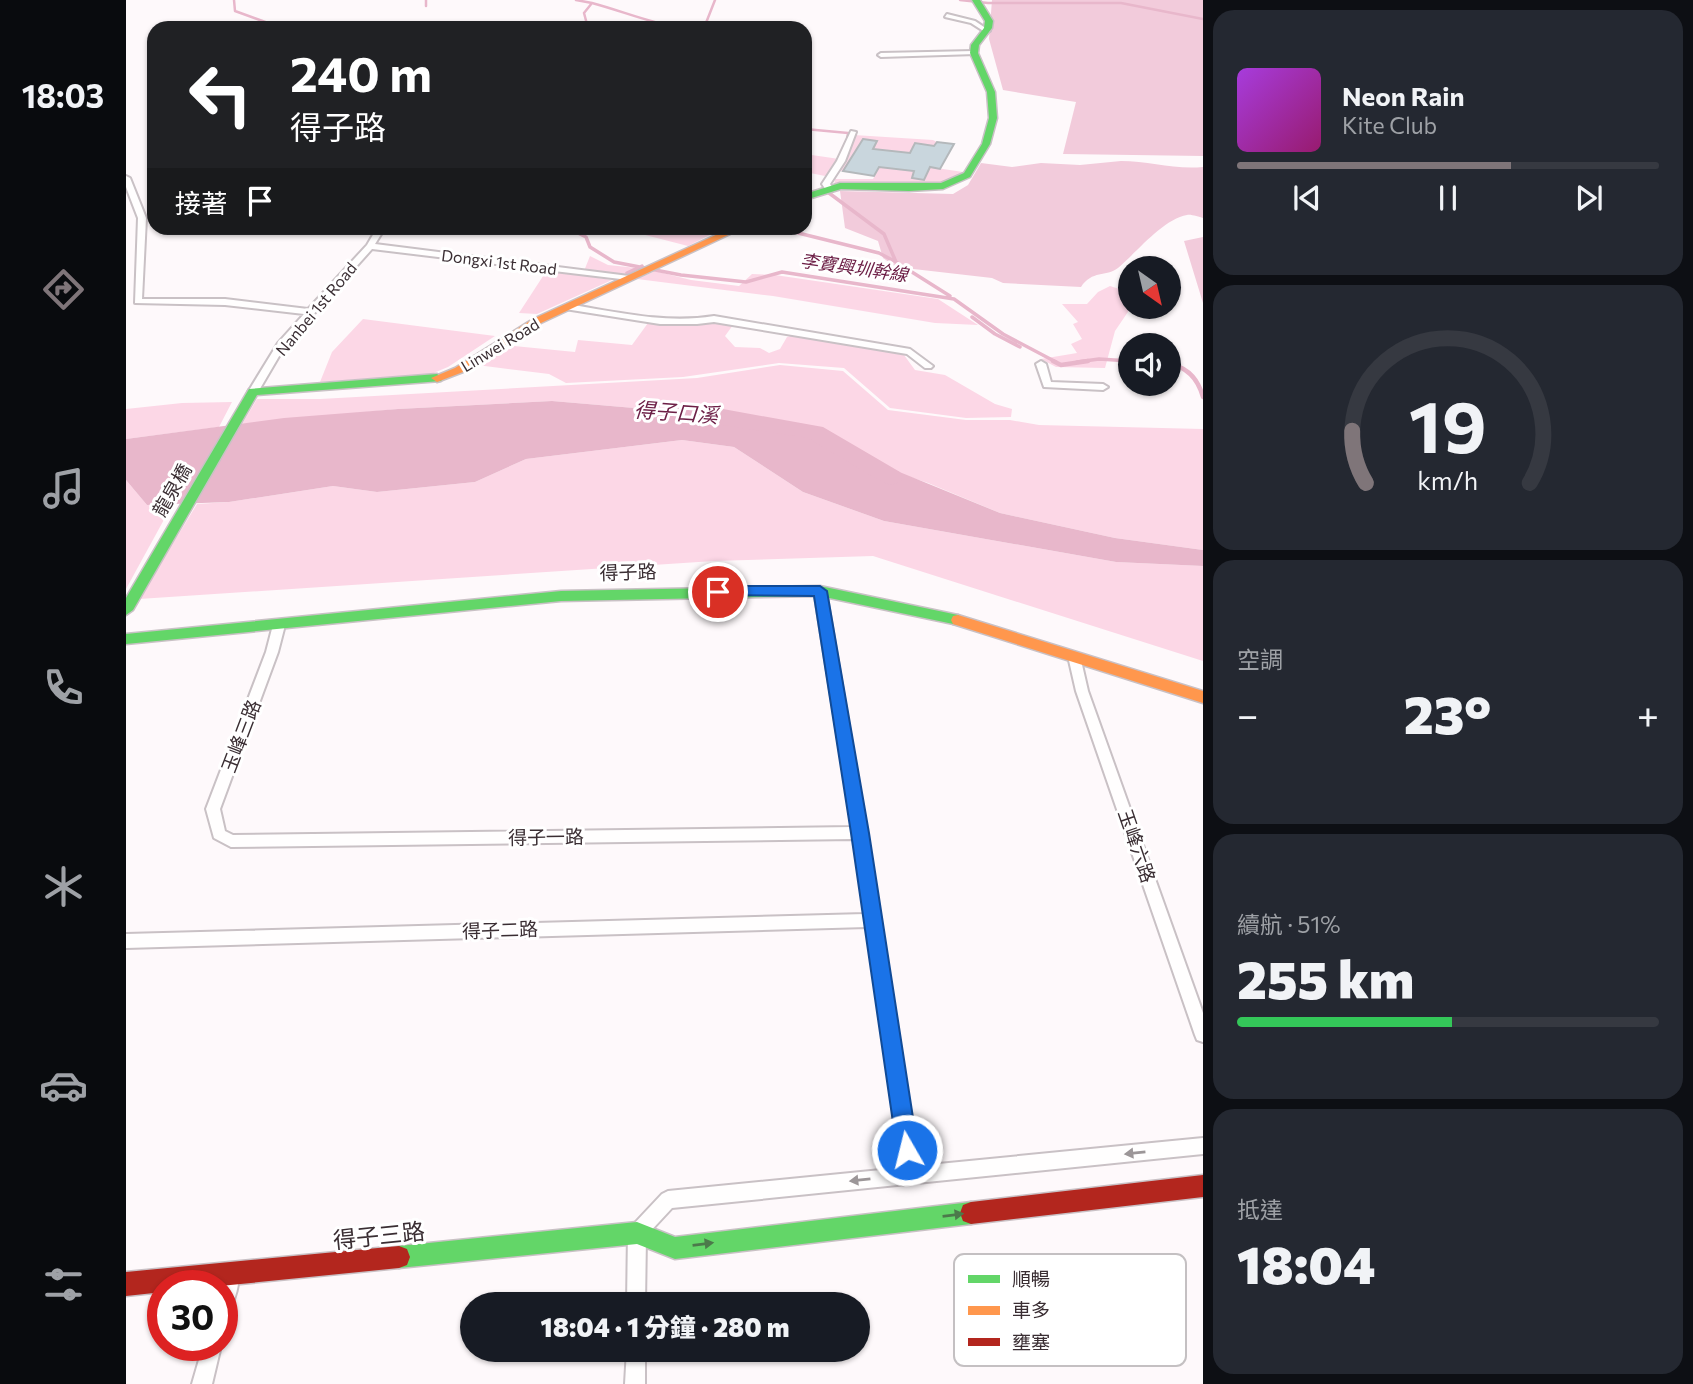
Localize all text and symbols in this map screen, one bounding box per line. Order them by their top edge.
text: 240 m [290,42,432,102]
icon: left [175,49,266,140]
text: 18:03 [22,75,104,115]
text: Neon Rain [1342,80,1465,111]
text: 得子路 [290,106,386,146]
text: Kite Club [1342,111,1437,139]
icon: previous [1288,179,1326,217]
icon: pause [1429,179,1467,217]
icon: next [1570,179,1608,217]
icon: arrive [241,182,279,220]
text: 接著 [175,187,227,218]
street label: Dongxi 1st Road [440,245,558,278]
water label: 李寶興圳幹線 [799,249,911,286]
north arrow [1118,256,1181,318]
map controls [1118,256,1181,396]
street label: Nanbei 1st Road [271,258,360,359]
icon: directions [39,265,88,314]
street label: Linwei Road [457,314,542,375]
button: sound [1118,333,1181,396]
text: 19 [1409,380,1487,469]
water label: 得子口溪 [633,396,722,427]
street label: 龍泉橋 [147,459,196,520]
icon: music [39,464,88,513]
text: km/h [1418,465,1478,495]
street label: 得子路 [599,559,657,584]
pin [688,562,748,622]
icon: arrive [699,573,737,611]
text: 空調 [1237,645,1283,673]
icon: phone [39,663,88,712]
text: 23° [1404,681,1491,745]
text: − [1237,690,1259,737]
text: + [1637,690,1659,737]
street label: 玉峰三路 [216,696,265,775]
street label: 玉峰六路 [1114,806,1161,886]
street label: 得子一路 [508,824,584,849]
icon: climate [39,862,88,911]
text: 續航 · 51% [1237,910,1341,938]
street label: 得子二路 [462,917,538,942]
text: 255 km [1237,946,1414,1010]
icon: car [39,1061,88,1110]
position arrow [870,1113,944,1187]
one-way arrow [1124,1148,1146,1159]
one-way arrow [849,1175,871,1186]
text: 抵達 [1237,1195,1283,1223]
one-way arrow [942,1210,964,1221]
street label: 得子三路 [332,1216,426,1254]
text: 18:04 [1237,1231,1376,1295]
one-way arrow [692,1239,714,1250]
legend [954,1254,1186,1366]
icon: filters [39,1260,88,1309]
text: 順暢 [1012,1267,1050,1290]
speed limit sign: 30 [147,1270,238,1361]
text: 車多 [1012,1298,1050,1321]
text: 18:04 · 1 分鐘 · 280 m [541,1311,789,1342]
text: 壅塞 [1012,1330,1050,1353]

